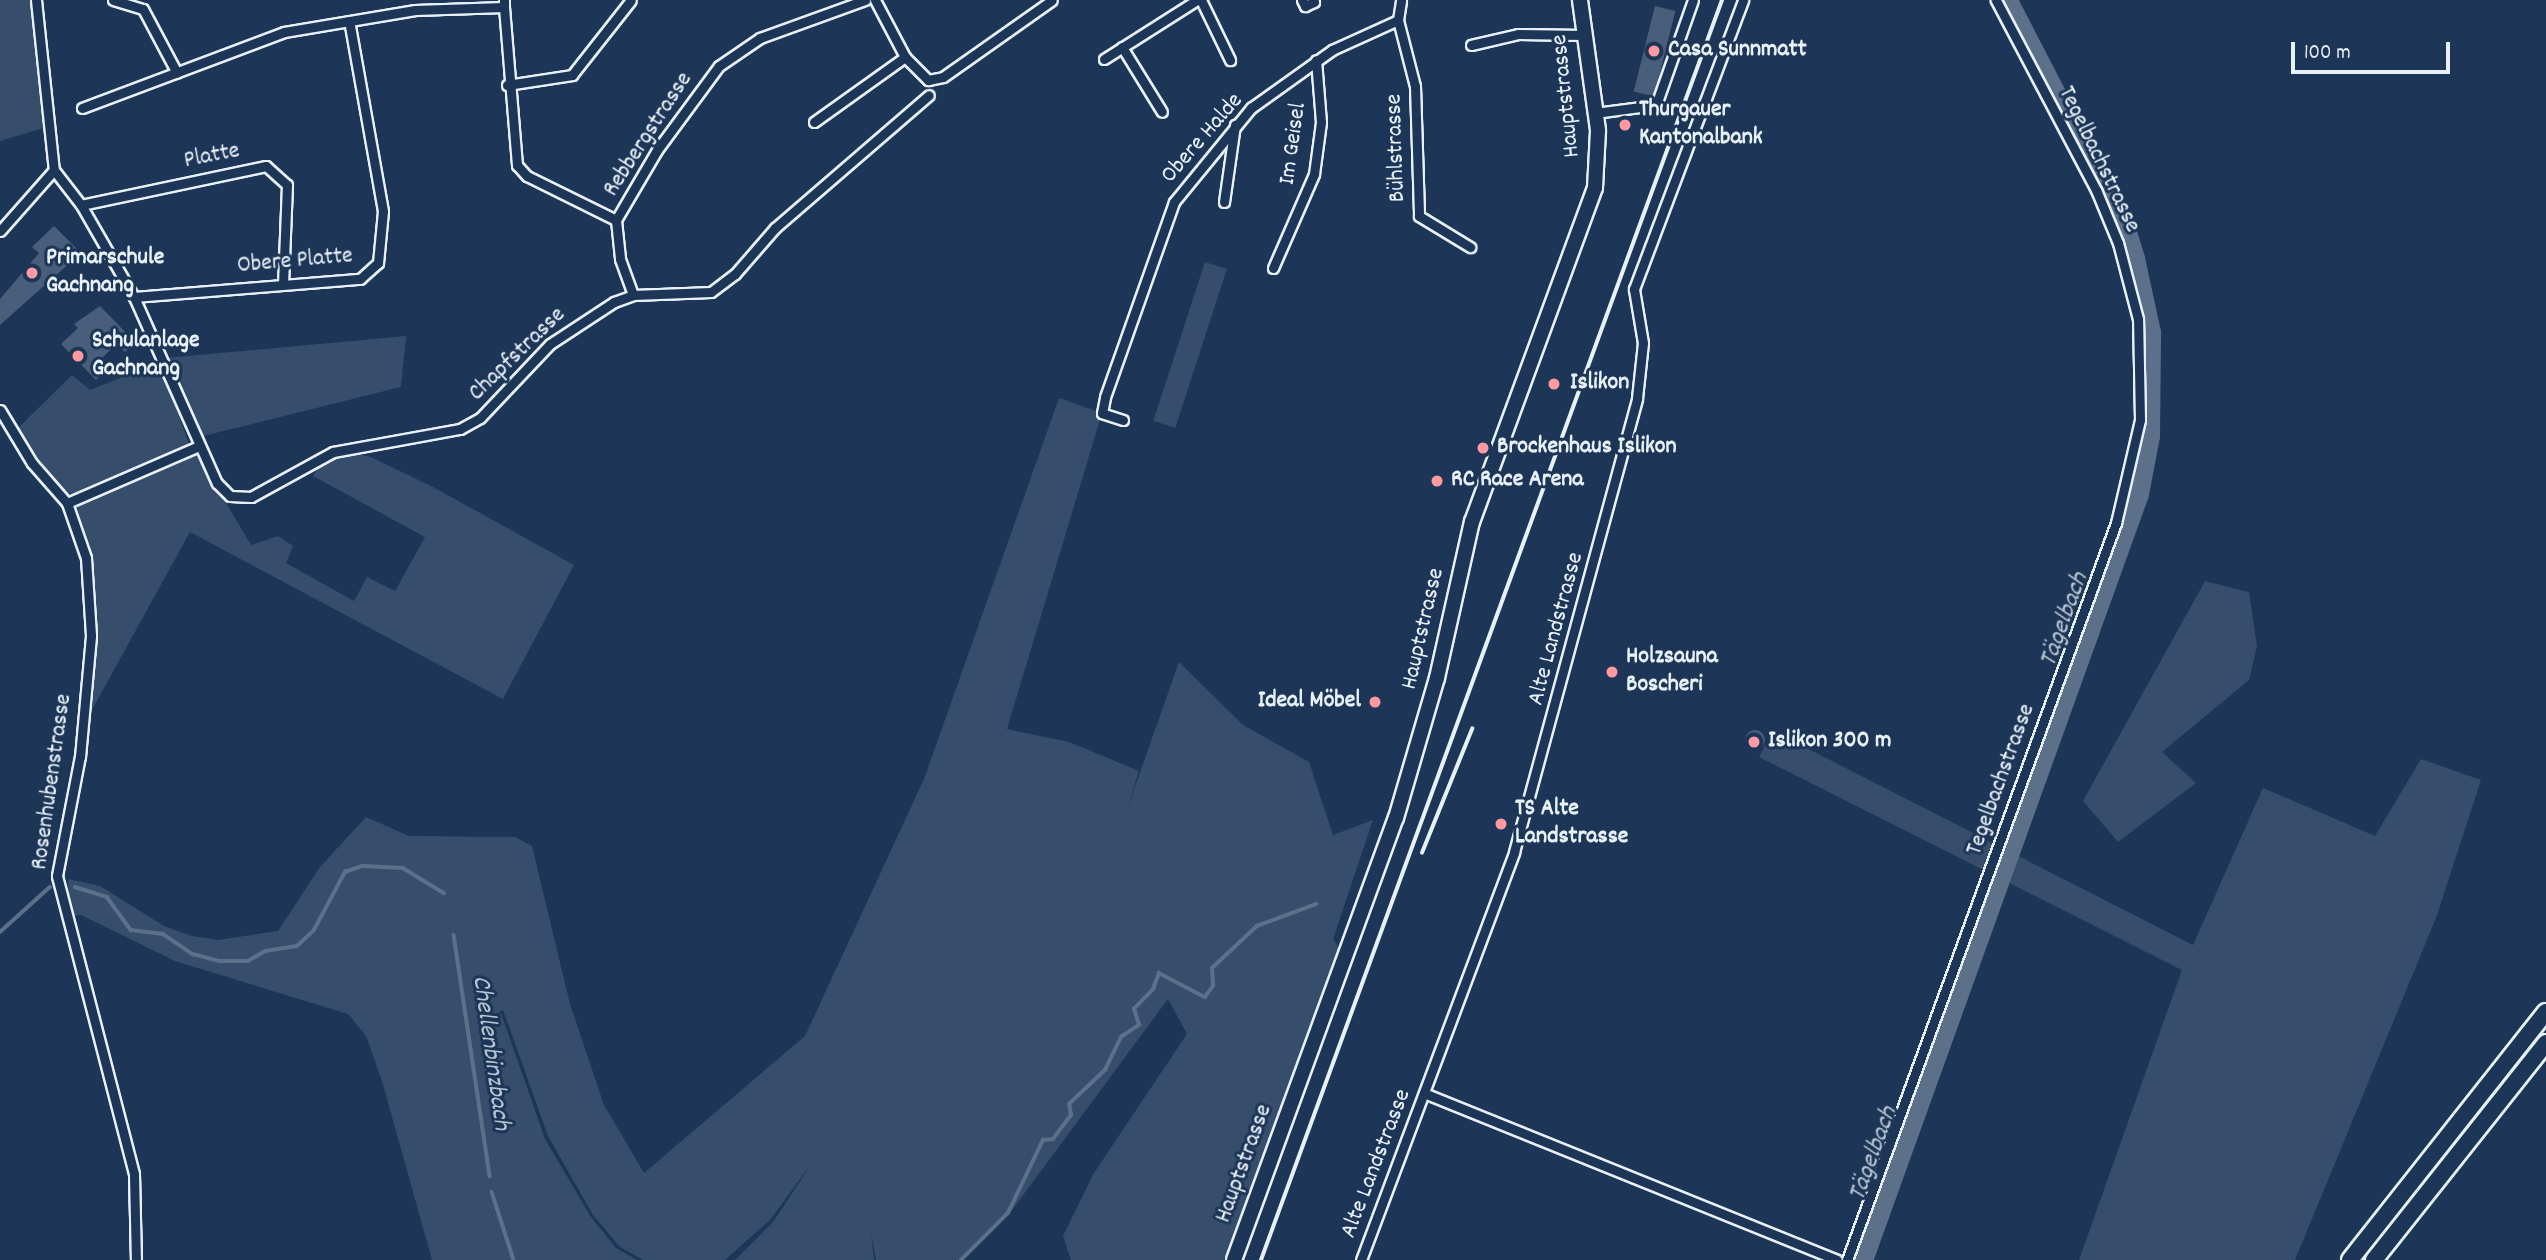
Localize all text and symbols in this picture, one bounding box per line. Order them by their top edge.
scale bar [2294,28,2453,72]
street label: Hauptstrasse [1546,33,1588,159]
place label: Casa Sunnmatt [1668,37,1807,65]
text: 100 m [2304,39,2351,69]
marker: Casa Sunnmatt [1646,43,1662,59]
street label: Rebbergstrasse [598,67,700,203]
street label: Tegelbachstrasse [2050,82,2146,238]
street label: Obere Halde [1156,88,1250,190]
street label: Bühlstrasse [1381,93,1413,203]
place label: Thurgauer Kantonalbank [1639,97,1763,153]
street label: Im Geisel [1274,101,1314,187]
marker: Thurgauer Kantonalbank [1617,117,1633,133]
street label: Platte [182,138,242,176]
street label: Obere Platte [236,243,354,281]
place label: Primarschule Gachnang [46,245,164,301]
marker: Primarschule Gachnang [24,265,40,281]
street label: Chapfstrasse [464,302,572,408]
place label: Schulanlage Gachnang [92,328,200,384]
marker: Schulanlage Gachnang [70,348,86,364]
place label: Islikon [1570,370,1629,398]
marker: Islikon [1544,374,1564,394]
place label: Brockenhaus Islikon [1497,434,1677,462]
marker: Brockenhaus Islikon [1475,440,1491,456]
place label: RC Race Arena [1451,467,1584,495]
marker: RC Race Arena [1429,473,1445,489]
street label: Alte Landstrasse [1523,549,1591,709]
street label: Hauptstrasse [1396,565,1452,693]
water label: Tägelbach [2034,569,2096,671]
place label: Holzsauna Boscheri [1626,644,1718,700]
marker: Holzsauna Boscheri [1604,664,1620,680]
place label: Ideal Möbel [1258,688,1361,716]
street label: Rosenhubenstrasse [26,692,80,872]
marker: Ideal Möbel [1367,694,1383,710]
street label: Tegelbachstrasse [1961,700,2043,860]
place label: Islikon 300 m [1768,728,1892,756]
marker: Islikon 300 m [1746,734,1762,750]
place label: TS Alte Landstrasse [1515,796,1628,852]
marker: TS Alte Landstrasse [1493,816,1509,832]
water label: Chellenbinzbach [464,974,516,1132]
street label: Alte Landstrasse [1335,1086,1419,1242]
street label: Hauptstrasse [1210,1101,1280,1227]
water label: Tägelbach [1843,1103,1905,1205]

